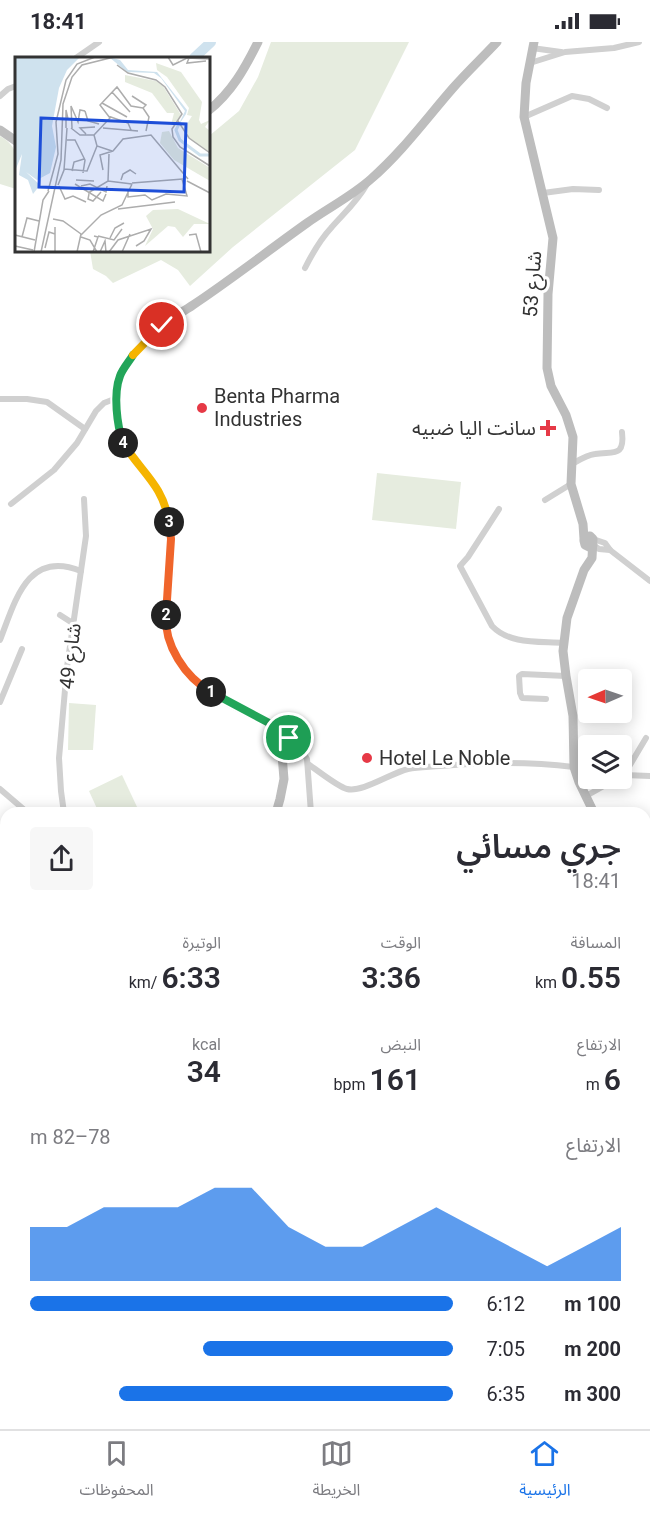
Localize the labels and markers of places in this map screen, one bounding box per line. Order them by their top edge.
pin [136,299,187,350]
place label: Benta Pharma Industries [214,384,340,431]
marker: Benta Pharma Industries [195,401,209,415]
place label: سانت اليا ضبيه [412,416,536,440]
marker: سانت اليا ضبيه [541,421,555,435]
pin: 4 [108,428,138,458]
pin: 3 [154,507,184,537]
pin: 2 [151,600,181,630]
pin: 1 [196,677,226,707]
pin [263,712,314,763]
place label: Hotel Le Noble [379,746,510,770]
marker: Hotel Le Noble [360,751,374,765]

